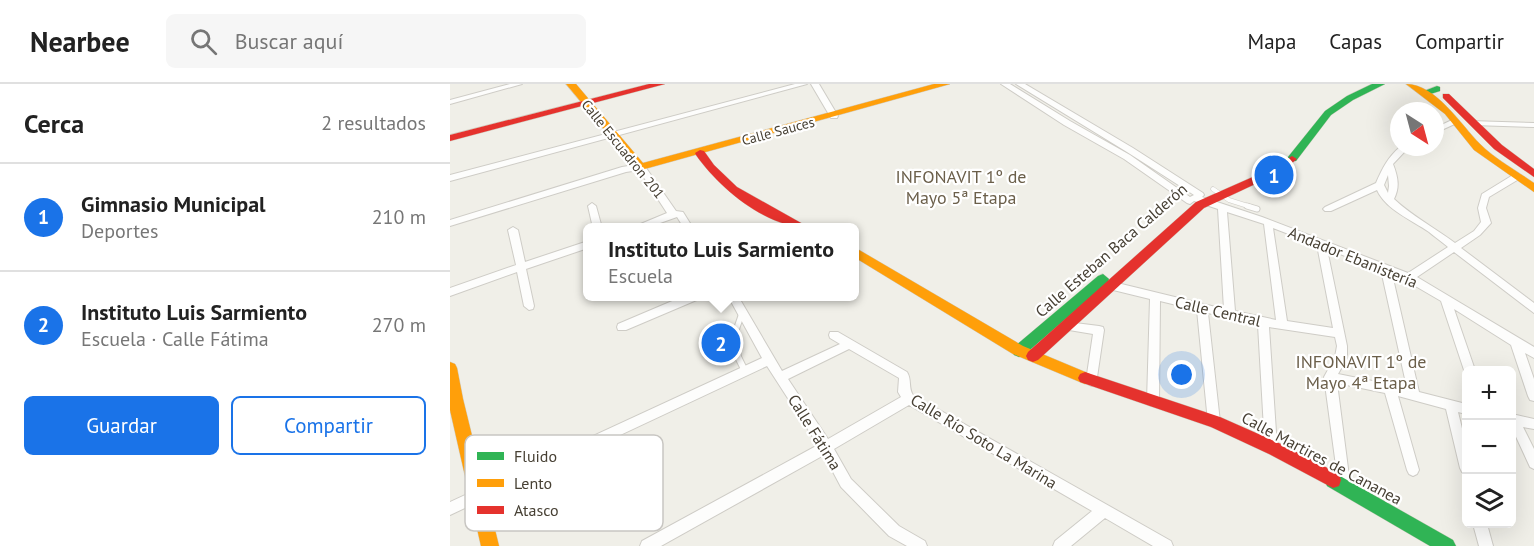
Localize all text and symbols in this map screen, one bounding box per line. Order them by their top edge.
search box [166,14,586,68]
text: Nearbee [30,23,130,60]
icon: search [187,25,220,58]
text: Buscar aquí [235,27,343,55]
text: Mapa [1248,28,1296,55]
text: Capas [1329,28,1382,55]
text: Compartir [1415,28,1504,55]
street label: Calle Escuadron 201 [578,96,668,202]
north arrow [1390,102,1444,156]
text: Cerca [24,107,84,140]
text: 2 resultados [321,110,426,136]
street label: Calle Sauces [740,113,816,149]
pin: 1 [1254,152,1294,197]
district label: INFONAVIT 1º de Mayo 5ª Etapa [896,165,1026,209]
street label: Calle Esteban Baca Calderón [1031,179,1191,321]
text: Gimnasio Municipal [81,190,266,218]
text: 1 [38,204,49,230]
text: 210 m [372,204,426,230]
text: Deportes [81,218,158,244]
street label: Andador Ebanistería [1285,222,1421,292]
popup [583,223,859,301]
text: Instituto Luis Sarmiento [608,235,834,263]
text: Escuela [608,263,673,289]
street label: Calle Central [1173,291,1263,331]
text: Instituto Luis Sarmiento [81,298,307,326]
text: 2 [38,312,49,338]
text: 270 m [372,312,426,338]
pin: 2 [702,320,740,366]
text: Escuela · Calle Fátima [81,326,269,352]
district label: INFONAVIT 1º de Mayo 4ª Etapa [1296,350,1426,394]
your location [1167,360,1196,389]
map controls [1462,366,1516,528]
button: + [1462,366,1516,420]
street label: Calle Río Soto La Marina [907,389,1061,493]
street label: Calle Fátima [784,390,846,474]
button: Guardar [24,396,219,455]
button: Compartir [231,396,426,455]
street label: Calle Martires de Cananea [1238,407,1406,509]
button: − [1462,420,1516,474]
legend [465,435,663,531]
text: Fluido [514,446,557,466]
text: Lento [514,473,552,493]
button: layers [1462,474,1516,528]
text: Atasco [514,500,559,520]

